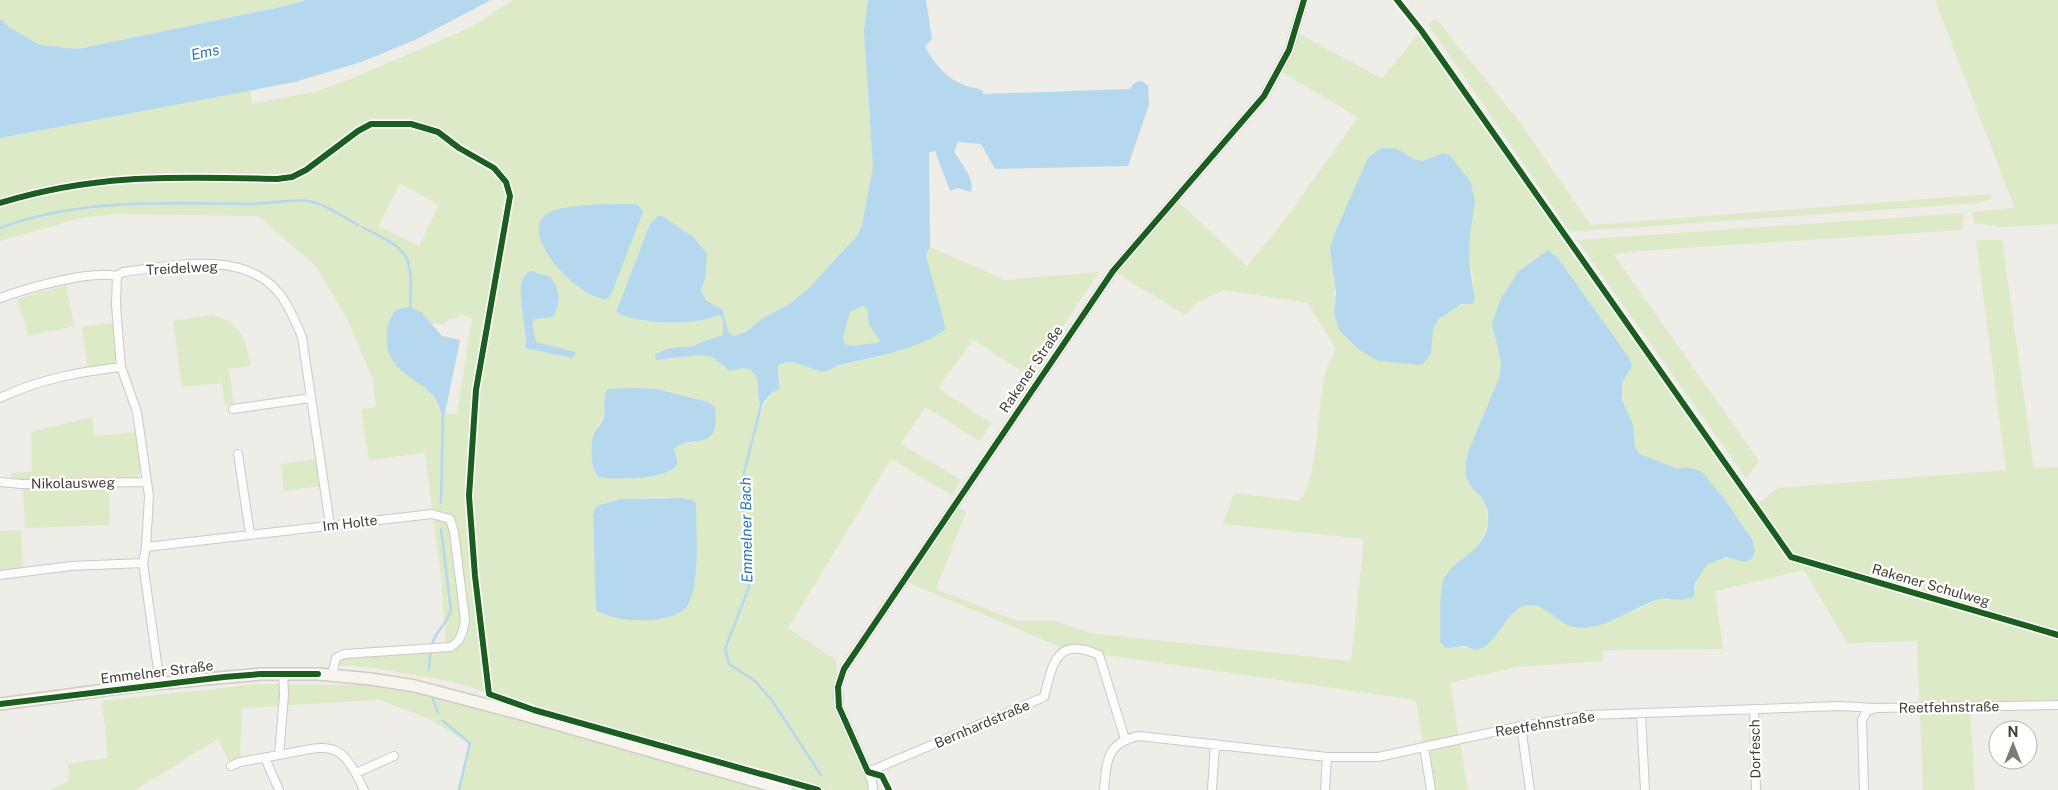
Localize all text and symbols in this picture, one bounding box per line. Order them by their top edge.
water label: Ems [189,41,221,63]
street label: Treidelweg [146,258,219,278]
street label: Rakener Straße [996,323,1066,415]
street label: Nikolausweg [31,474,115,492]
water label: Emmelner Bach [737,477,755,583]
street label: Im Holte [322,512,378,534]
street label: Rakener Schulweg [1870,561,1992,610]
street label: Emmelner Straße [100,657,214,687]
street label: Bernhardstraße [932,697,1032,751]
street label: Reetfehnstraße [1899,698,2000,716]
street label: Reetfehnstraße [1494,708,1596,740]
street label: Dorfesch [1746,719,1764,779]
north arrow [1988,720,2038,770]
text: N [2008,724,2018,740]

